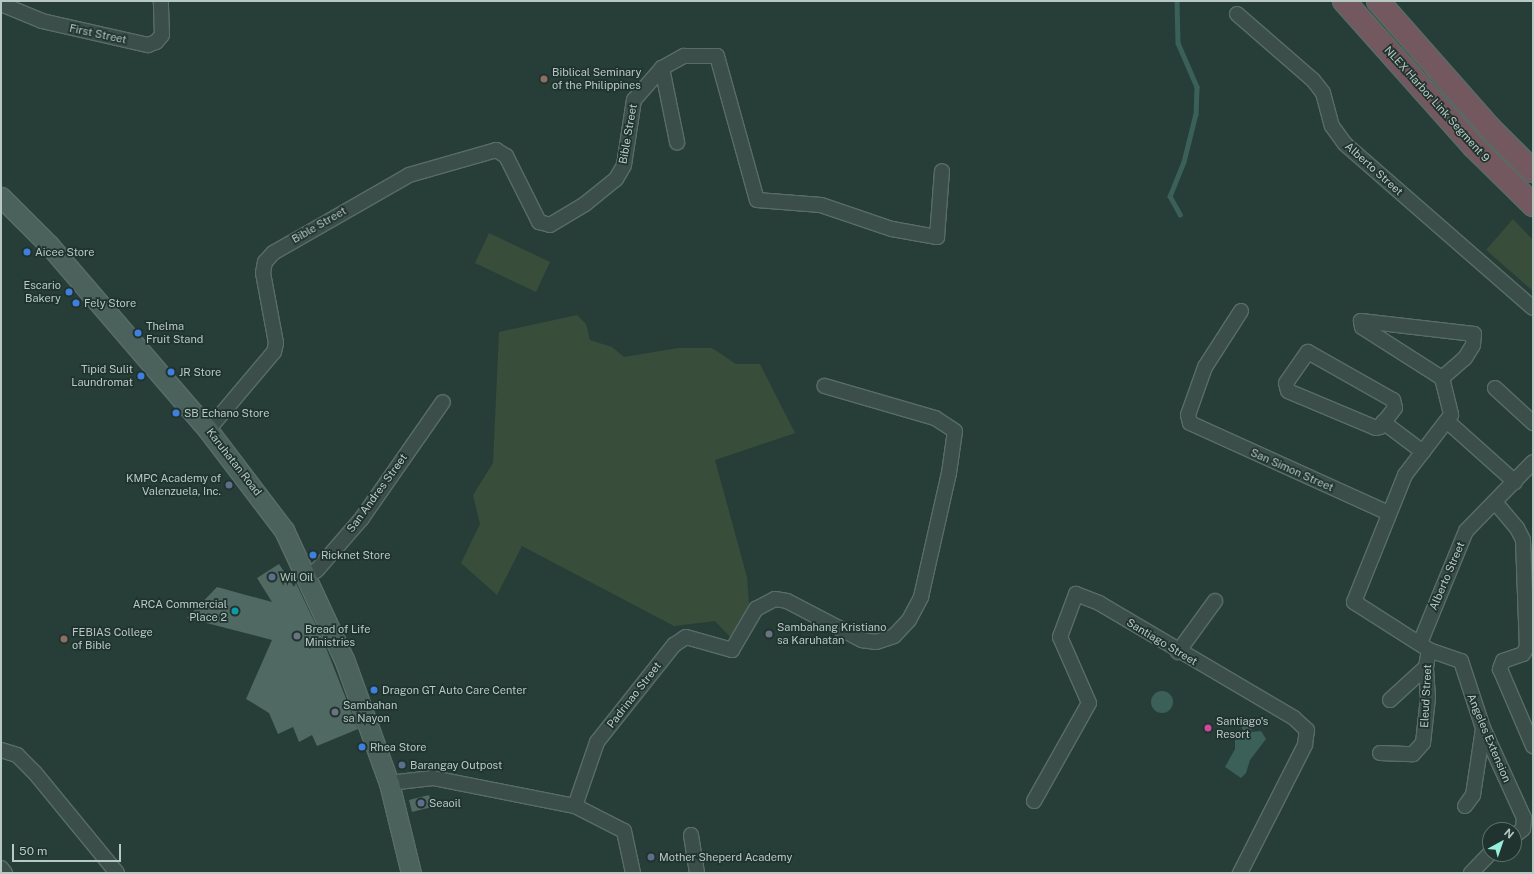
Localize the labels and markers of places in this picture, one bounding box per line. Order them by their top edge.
place label: Biblical Seminary of the Philippines [552,66,641,92]
marker: Biblical Seminary of the Philippines [539,74,549,84]
place label: Aicee Store [35,245,95,259]
marker: Aicee Store [22,247,32,257]
place label: Escario Bakery [23,279,61,305]
marker: Escario Bakery [64,287,74,297]
place label: Fely Store [84,296,136,310]
marker: Fely Store [71,298,81,308]
place label: Thelma Fruit Stand [146,320,203,346]
marker: Thelma Fruit Stand [133,328,143,338]
place label: Tipid Sulit Laundromat [71,363,133,389]
place label: JR Store [179,365,221,379]
marker: JR Store [166,367,176,377]
marker: Tipid Sulit Laundromat [136,371,146,381]
place label: SB Echano Store [184,406,270,420]
marker: SB Echano Store [171,408,181,418]
place label: KMPC Academy of Valenzuela, Inc. [126,472,221,498]
marker: KMPC Academy of Valenzuela, Inc. [224,480,234,490]
place label: Ricknet Store [321,548,390,562]
marker: Ricknet Store [308,550,318,560]
place label: Wil Oil [280,570,313,584]
marker: Wil Oil [267,572,277,582]
place label: ARCA Commercial Place 2 [133,598,227,624]
marker: ARCA Commercial Place 2 [230,606,240,616]
place label: Sambahang Kristiano sa Karuhatan [777,621,886,647]
place label: Bread of Life Ministries [305,623,371,649]
place label: FEBIAS College of Bible [72,626,153,652]
marker: Sambahang Kristiano sa Karuhatan [764,629,774,639]
marker: Bread of Life Ministries [292,631,302,641]
marker: FEBIAS College of Bible [59,634,69,644]
place label: Dragon GT Auto Care Center [382,683,527,697]
marker: Dragon GT Auto Care Center [369,685,379,695]
place label: Sambahan sa Nayon [343,699,397,725]
marker: Sambahan sa Nayon [330,707,340,717]
place label: Santiago's Resort [1216,715,1268,741]
marker: Santiago's Resort [1203,723,1213,733]
place label: Rhea Store [370,740,427,754]
marker: Rhea Store [357,742,367,752]
place label: Barangay Outpost [410,758,502,772]
marker: Barangay Outpost [397,760,407,770]
place label: Seaoil [429,796,461,810]
marker: Seaoil [416,798,426,808]
place label: Mother Sheperd Academy [659,850,792,864]
marker: Mother Sheperd Academy [646,852,656,862]

